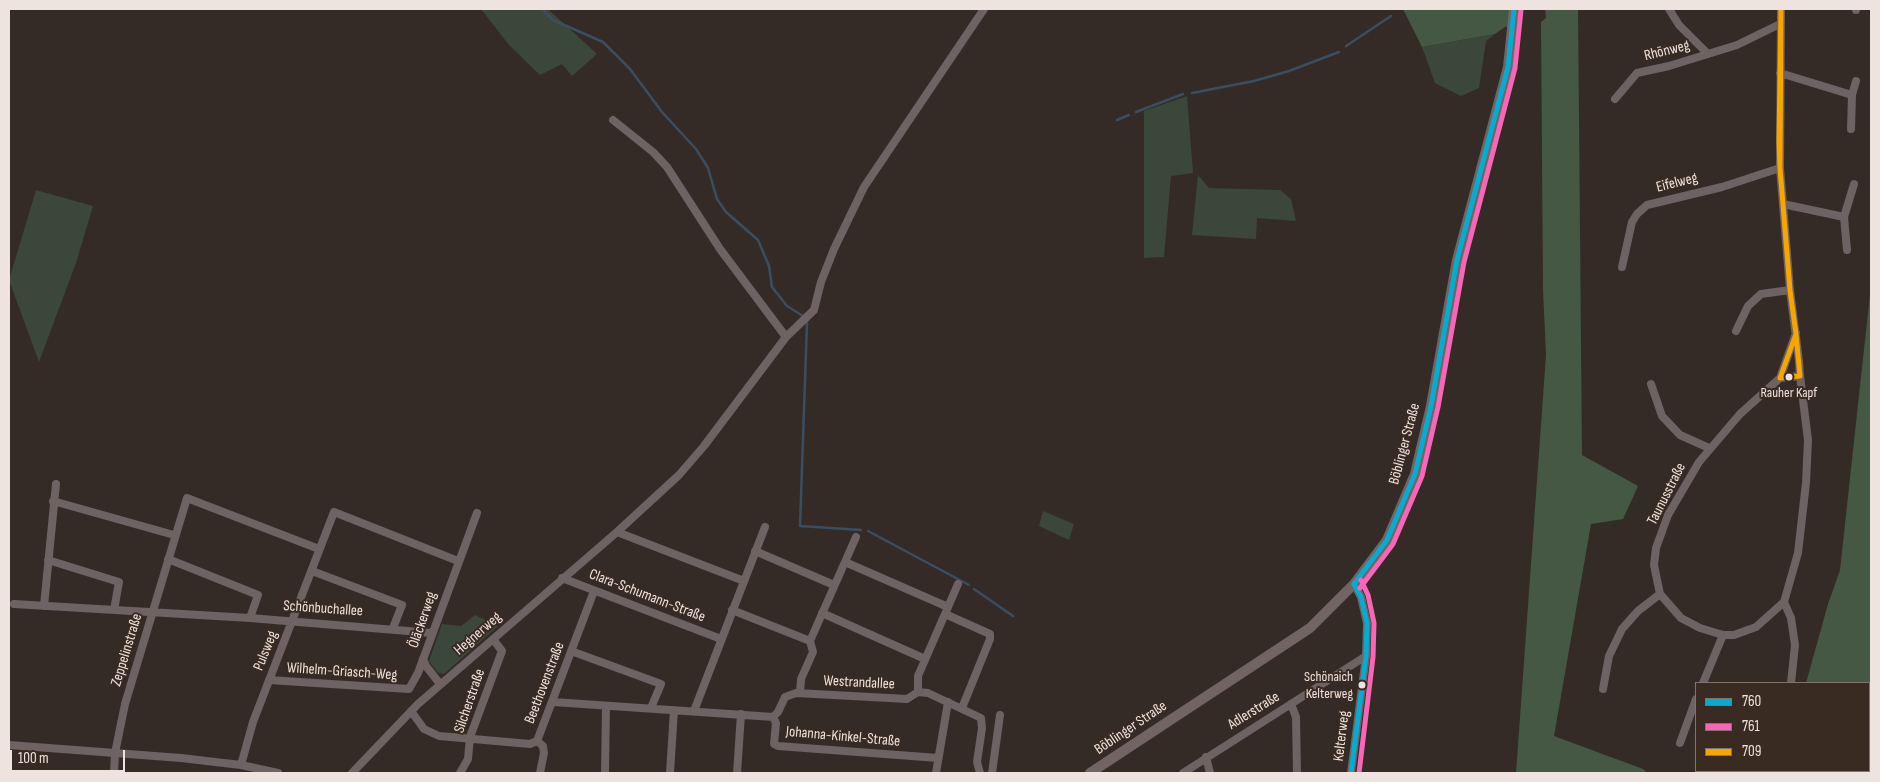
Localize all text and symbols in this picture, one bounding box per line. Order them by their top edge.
street label: Rhönweg [1642,37,1692,65]
street label: Eifelweg [1654,169,1700,197]
marker: Rauher Kapf [1784,372,1794,382]
place label: Rauher Kapf [1761,385,1817,401]
street label: Böblinger Straße [1386,401,1424,487]
street label: Taunusstraße [1644,460,1690,528]
street label: Clara-Schumann-Straße [586,566,708,626]
street label: Öläckerweg [405,589,441,651]
street label: Schönbuchallee [283,597,363,621]
street label: Hegnerweg [451,609,505,659]
street label: Zeppelinstraße [107,612,147,688]
street label: Pulsweg [250,629,282,673]
street label: Beethovenstraße [521,640,569,726]
street label: Wilhelm-Griasch-Weg [286,659,398,685]
street label: Silcherstraße [451,667,489,735]
place label: Schönaich Kelterweg [1304,669,1353,702]
street label: Westrandallee [823,672,895,694]
marker: Schönaich Kelterweg [1357,680,1367,690]
legend [1695,682,1870,772]
street label: Adlerstraße [1225,688,1283,734]
text: 760 [1742,692,1761,711]
street label: Böblinger Straße [1091,697,1171,759]
street label: Kelterweg [1330,710,1354,762]
text: 761 [1742,717,1760,736]
street label: Johanna-Kinkel-Straße [785,723,901,751]
scale bar [12,740,128,772]
text: 709 [1742,742,1761,761]
text: 100 m [18,749,49,768]

